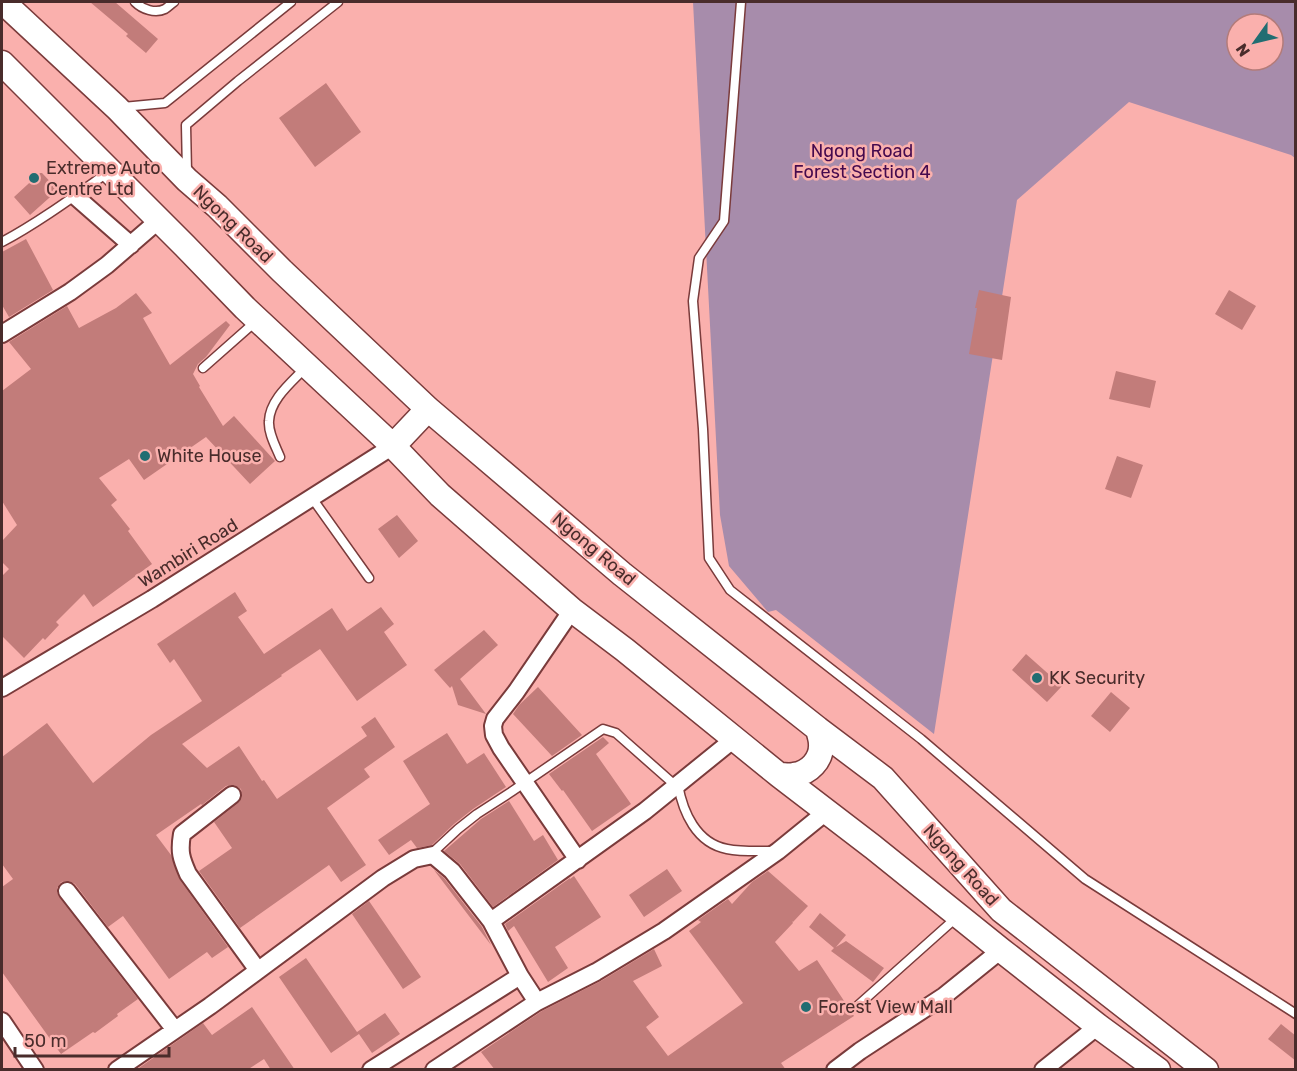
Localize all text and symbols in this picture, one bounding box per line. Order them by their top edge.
north arrow [1225,12,1285,72]
text: N [1232,40,1254,60]
park label: Ngong Road Forest Section 4 [793,140,931,183]
place label: Extreme Auto Centre Ltd [46,157,161,200]
marker: Extreme Auto Centre Ltd [27,171,41,185]
street label: Ngong Road [189,181,277,267]
place label: White House [157,445,262,467]
marker: White House [138,449,152,463]
street label: Ngong Road [548,508,640,590]
street label: Wambiri Road [134,514,242,592]
place label: KK Security [1049,667,1145,689]
marker: KK Security [1030,671,1044,685]
street label: Ngong Road [919,820,1003,910]
place label: Forest View Mall [818,996,953,1018]
marker: Forest View Mall [799,1000,813,1014]
scale bar [15,1020,170,1058]
text: 50 m [24,1030,67,1052]

